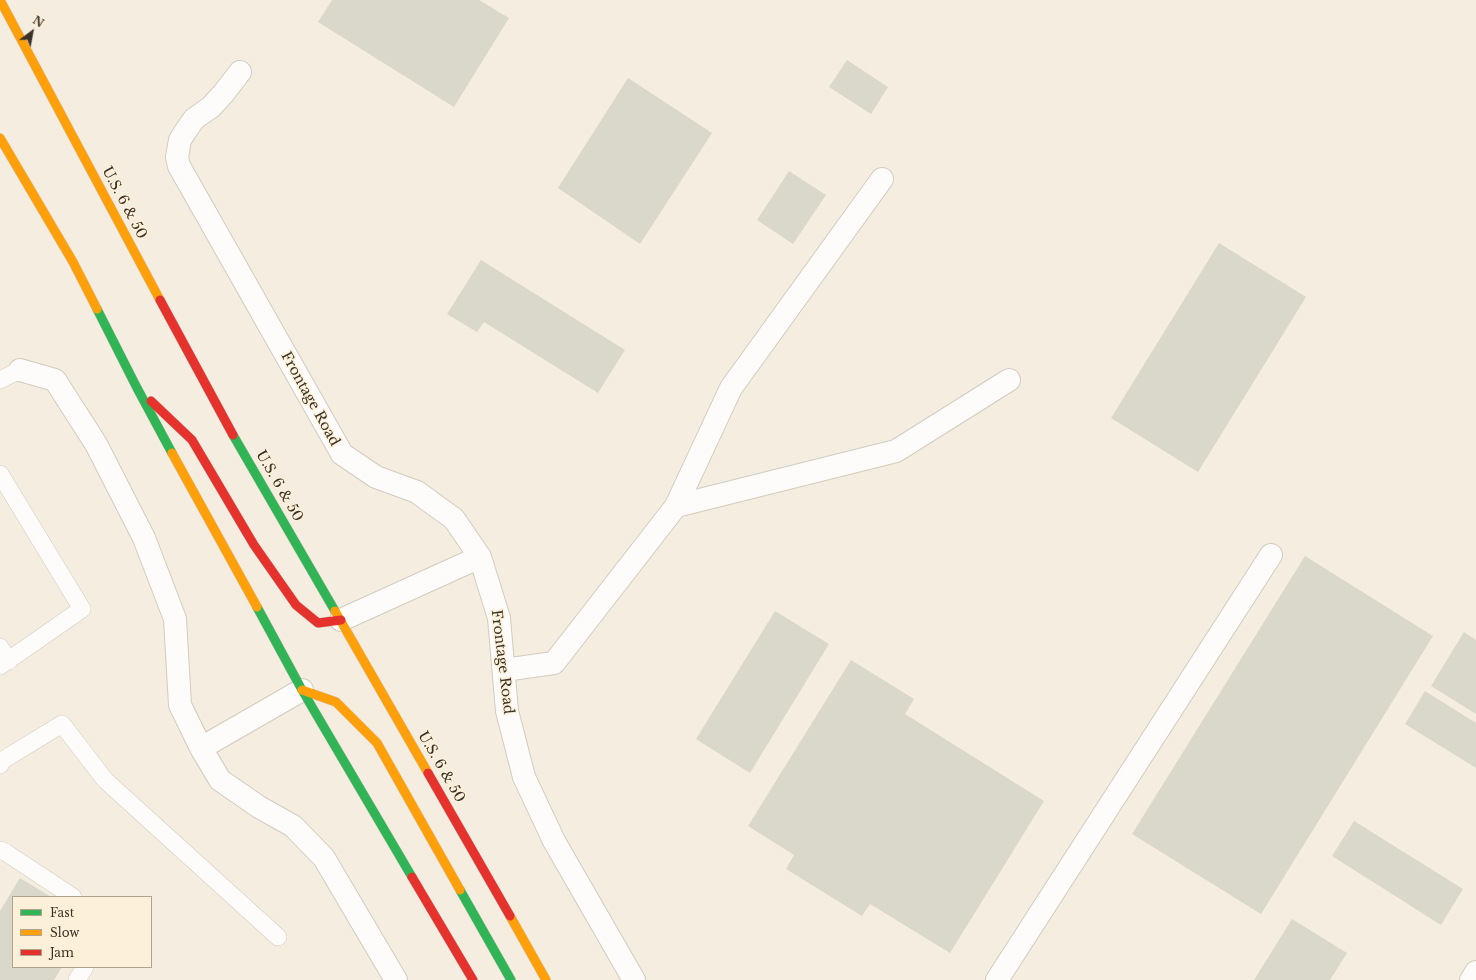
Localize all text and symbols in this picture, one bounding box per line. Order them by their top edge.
north arrow [12,12,52,52]
text: N [30,13,46,31]
street label: U.S. 6 & 50 [98,164,150,242]
street label: Frontage Road [277,349,343,449]
street label: U.S. 6 & 50 [252,447,306,525]
street label: Frontage Road [487,609,517,715]
street label: U.S. 6 & 50 [414,728,468,806]
legend [12,896,152,968]
text: Fast [50,905,74,920]
text: Slow [50,925,79,940]
text: Jam [50,945,74,960]

